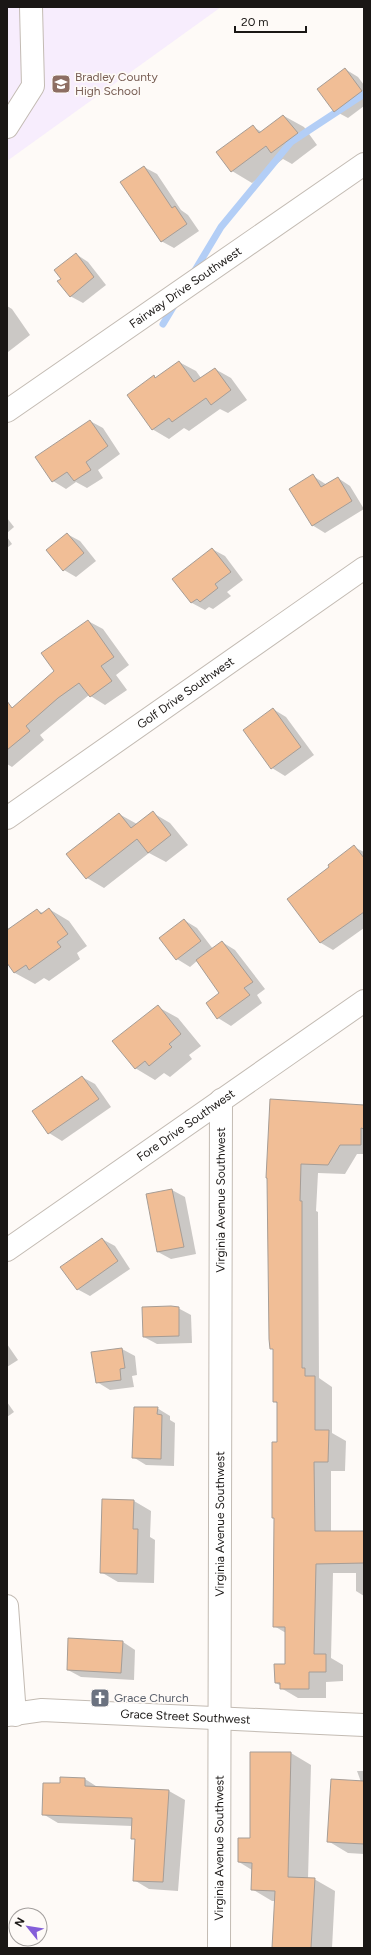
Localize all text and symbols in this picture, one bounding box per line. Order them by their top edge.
scale bar [235,8,306,34]
text: 20 m [241,15,269,29]
place label: Bradley County High School [75,70,158,98]
school or university icon: Bradley County High School [50,73,72,95]
street label: Fairway Drive Southwest [127,244,244,331]
street label: Golf Drive Southwest [134,654,237,732]
street label: Fore Drive Southwest [134,1086,238,1164]
street label: Virginia Avenue Southwest [214,1127,228,1273]
street label: Virginia Avenue Southwest [213,1451,227,1597]
church icon: Grace Church [89,1687,111,1709]
place label: Grace Church [114,1691,189,1705]
street label: Grace Street Southwest [120,1707,251,1727]
street label: Virginia Avenue Southwest [212,1775,226,1921]
north arrow [8,1907,48,1947]
text: N [12,1915,28,1929]

